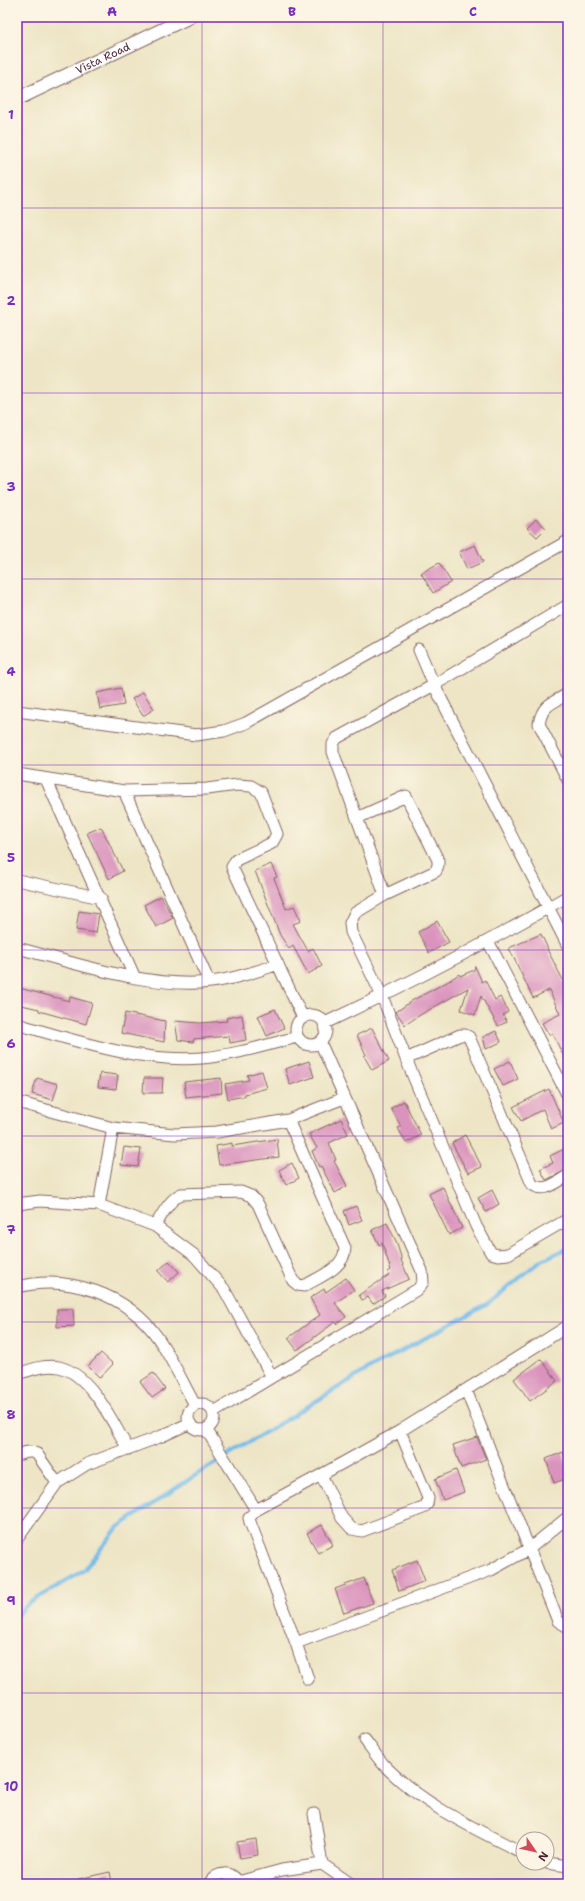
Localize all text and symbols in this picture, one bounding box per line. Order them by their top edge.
text: A [107,3,117,20]
text: B [288,3,296,20]
text: C [469,3,477,20]
street label: Vista Road [73,39,132,77]
text: 1 [8,106,14,123]
text: 2 [6,292,16,309]
text: 3 [6,478,16,495]
text: 4 [6,663,16,680]
text: 5 [7,849,15,866]
text: 6 [6,1035,16,1052]
text: 7 [6,1221,16,1238]
text: 8 [6,1406,16,1423]
text: 9 [6,1592,16,1609]
text: 10 [4,1778,18,1795]
north arrow [515,1831,555,1871]
text: N [534,1849,552,1864]

